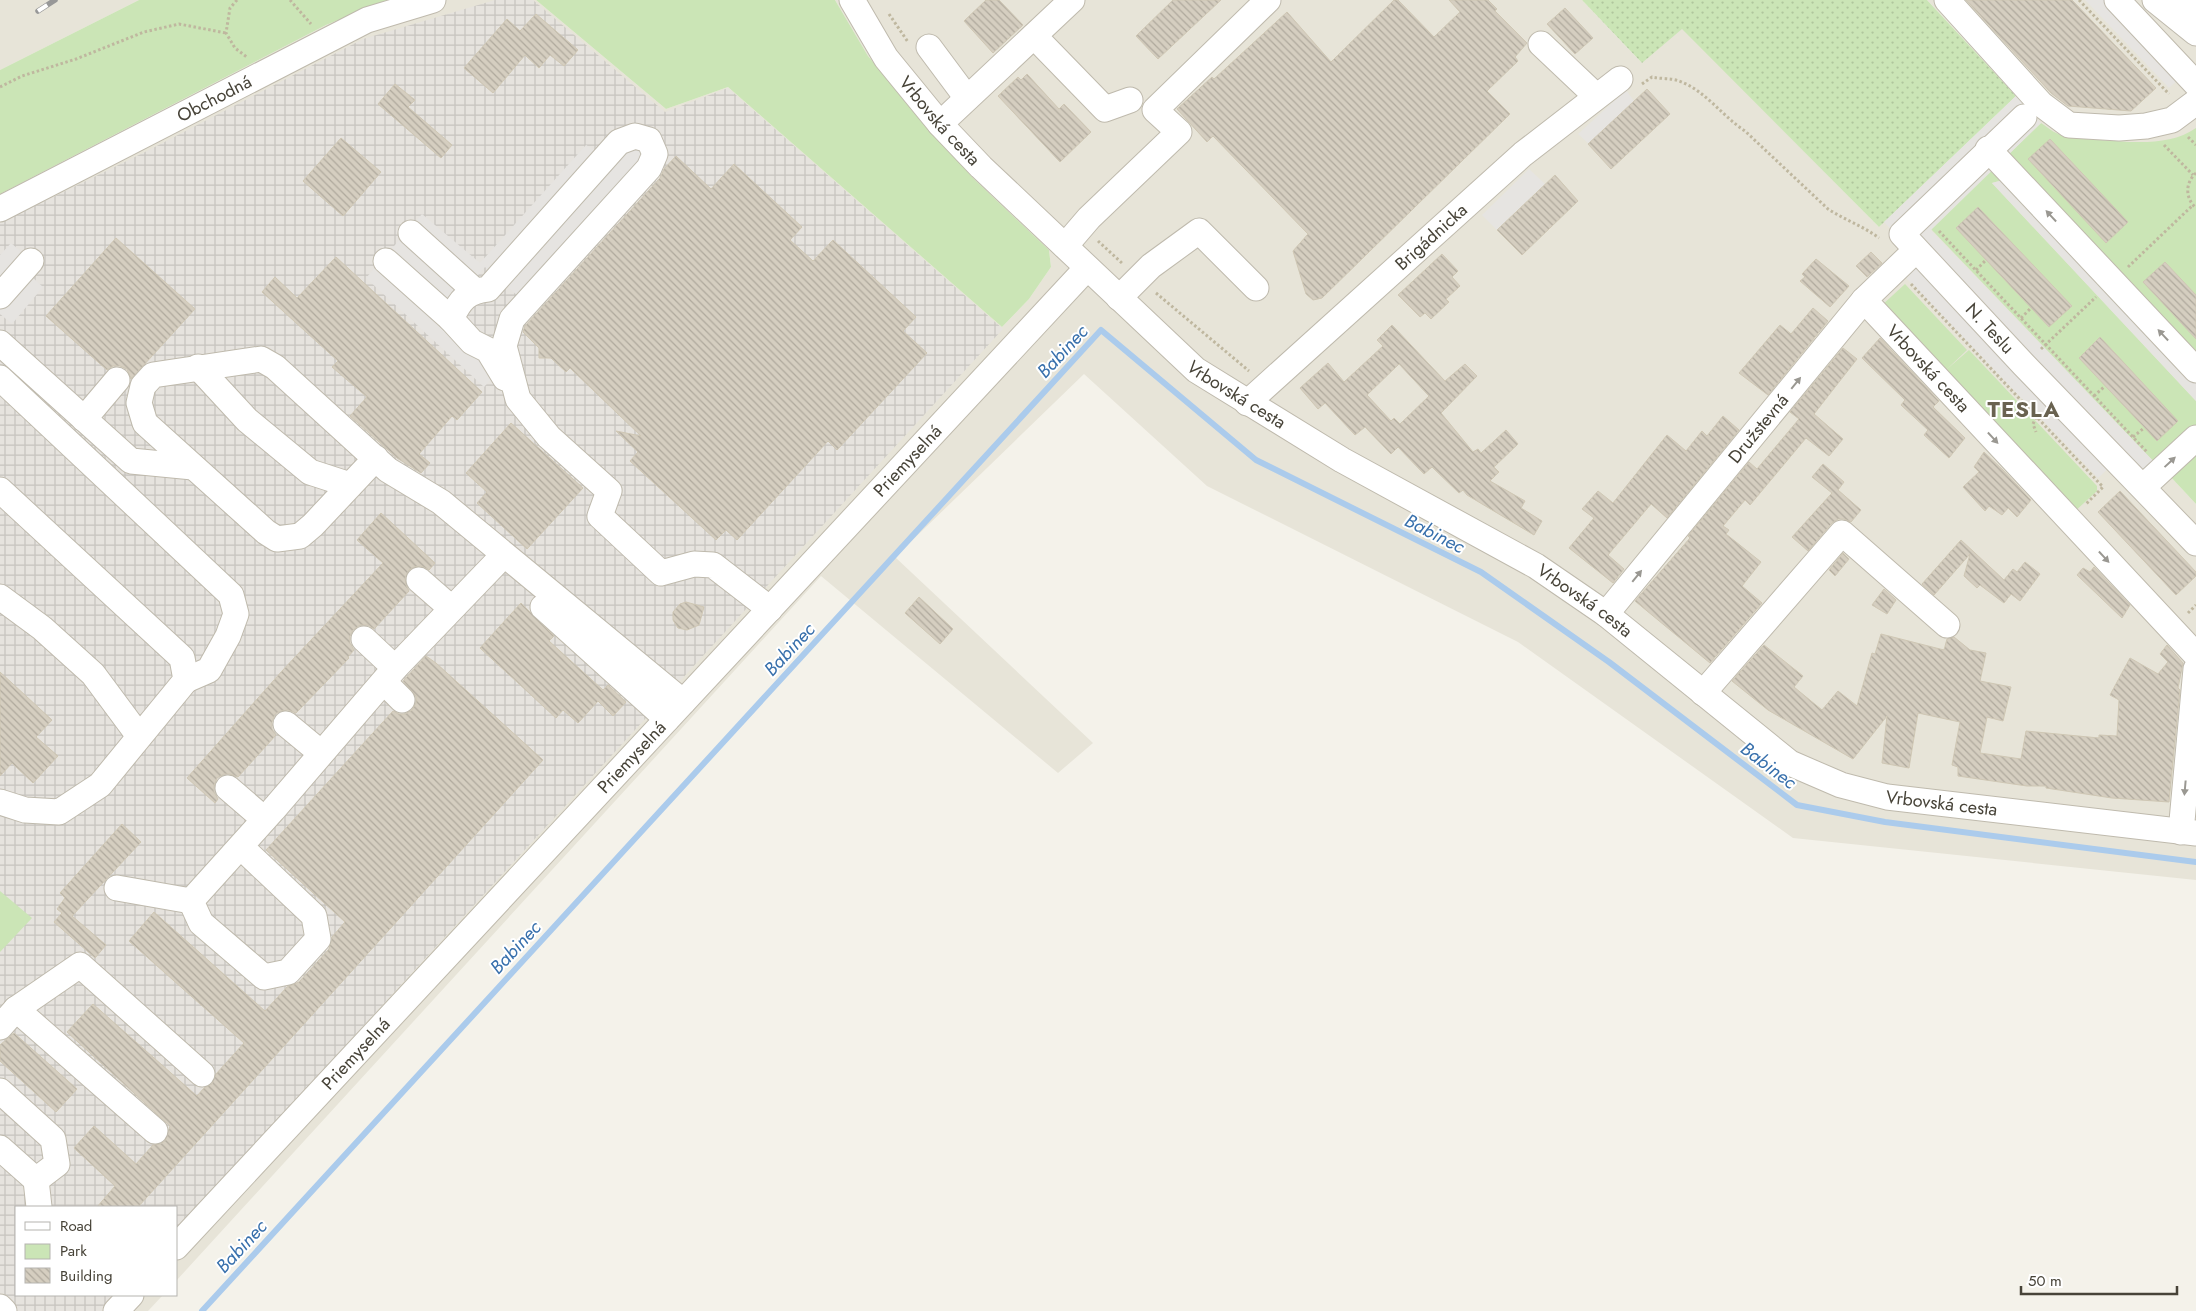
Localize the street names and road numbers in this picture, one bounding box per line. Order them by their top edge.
street label: Obchodná [172,69,256,129]
street label: Vrbovská cesta [893,70,986,172]
street label: Brigádnicka [1389,197,1473,277]
street label: N. Teslu [1959,297,2020,360]
street label: Vrbovská cesta [1880,319,1976,418]
street label: Vrbovská cesta [1181,355,1291,435]
street label: Družstevná [1722,388,1795,469]
street label: Priemyselná [867,419,948,503]
street label: Vrbovská cesta [1532,557,1638,644]
street label: Priemyselná [591,715,672,799]
street label: Vrbovská cesta [1885,784,1999,823]
street label: Priemyselná [316,1012,396,1096]

